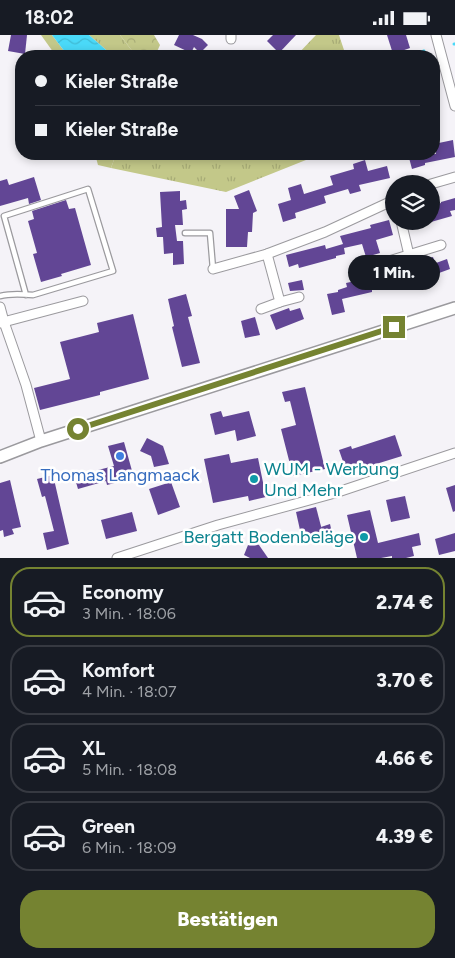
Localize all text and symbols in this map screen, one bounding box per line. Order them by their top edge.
text: 18:02 [25,6,74,29]
text: Kieler Straße [65,70,178,93]
text: Kieler Straße [65,118,178,141]
map controls [385,175,440,230]
button: layers [385,175,440,230]
callout: 1 Min. [348,255,440,289]
text: 1 Min. [373,263,415,282]
route end [383,316,405,338]
route start [67,418,89,440]
marker: Thomas Langmaack [114,450,126,462]
place label: WUM - Werbung Und Mehr [264,458,399,501]
place label: Thomas Langmaack [40,464,200,486]
marker: WUM - Werbung Und Mehr [248,473,260,485]
place label: Bergatt Bodenbeläge [184,526,354,548]
marker: Bergatt Bodenbeläge [358,531,370,543]
icon: car [22,580,67,625]
text: Economy [82,581,164,604]
text: 2.74 € [376,591,433,614]
text: 3 Min. · 18:06 [82,604,176,623]
icon: car [22,658,67,703]
text: Komfort [82,659,155,682]
text: 3.70 € [376,669,433,692]
text: 4 Min. · 18:07 [82,682,177,701]
icon: car [22,736,67,781]
text: XL [82,737,105,760]
text: 4.66 € [376,747,433,770]
text: 5 Min. · 18:08 [82,760,177,779]
icon: car [22,814,67,859]
text: Green [82,815,135,838]
text: 4.39 € [376,825,433,848]
text: 6 Min. · 18:09 [82,838,176,857]
button: Bestätigen [20,890,435,948]

